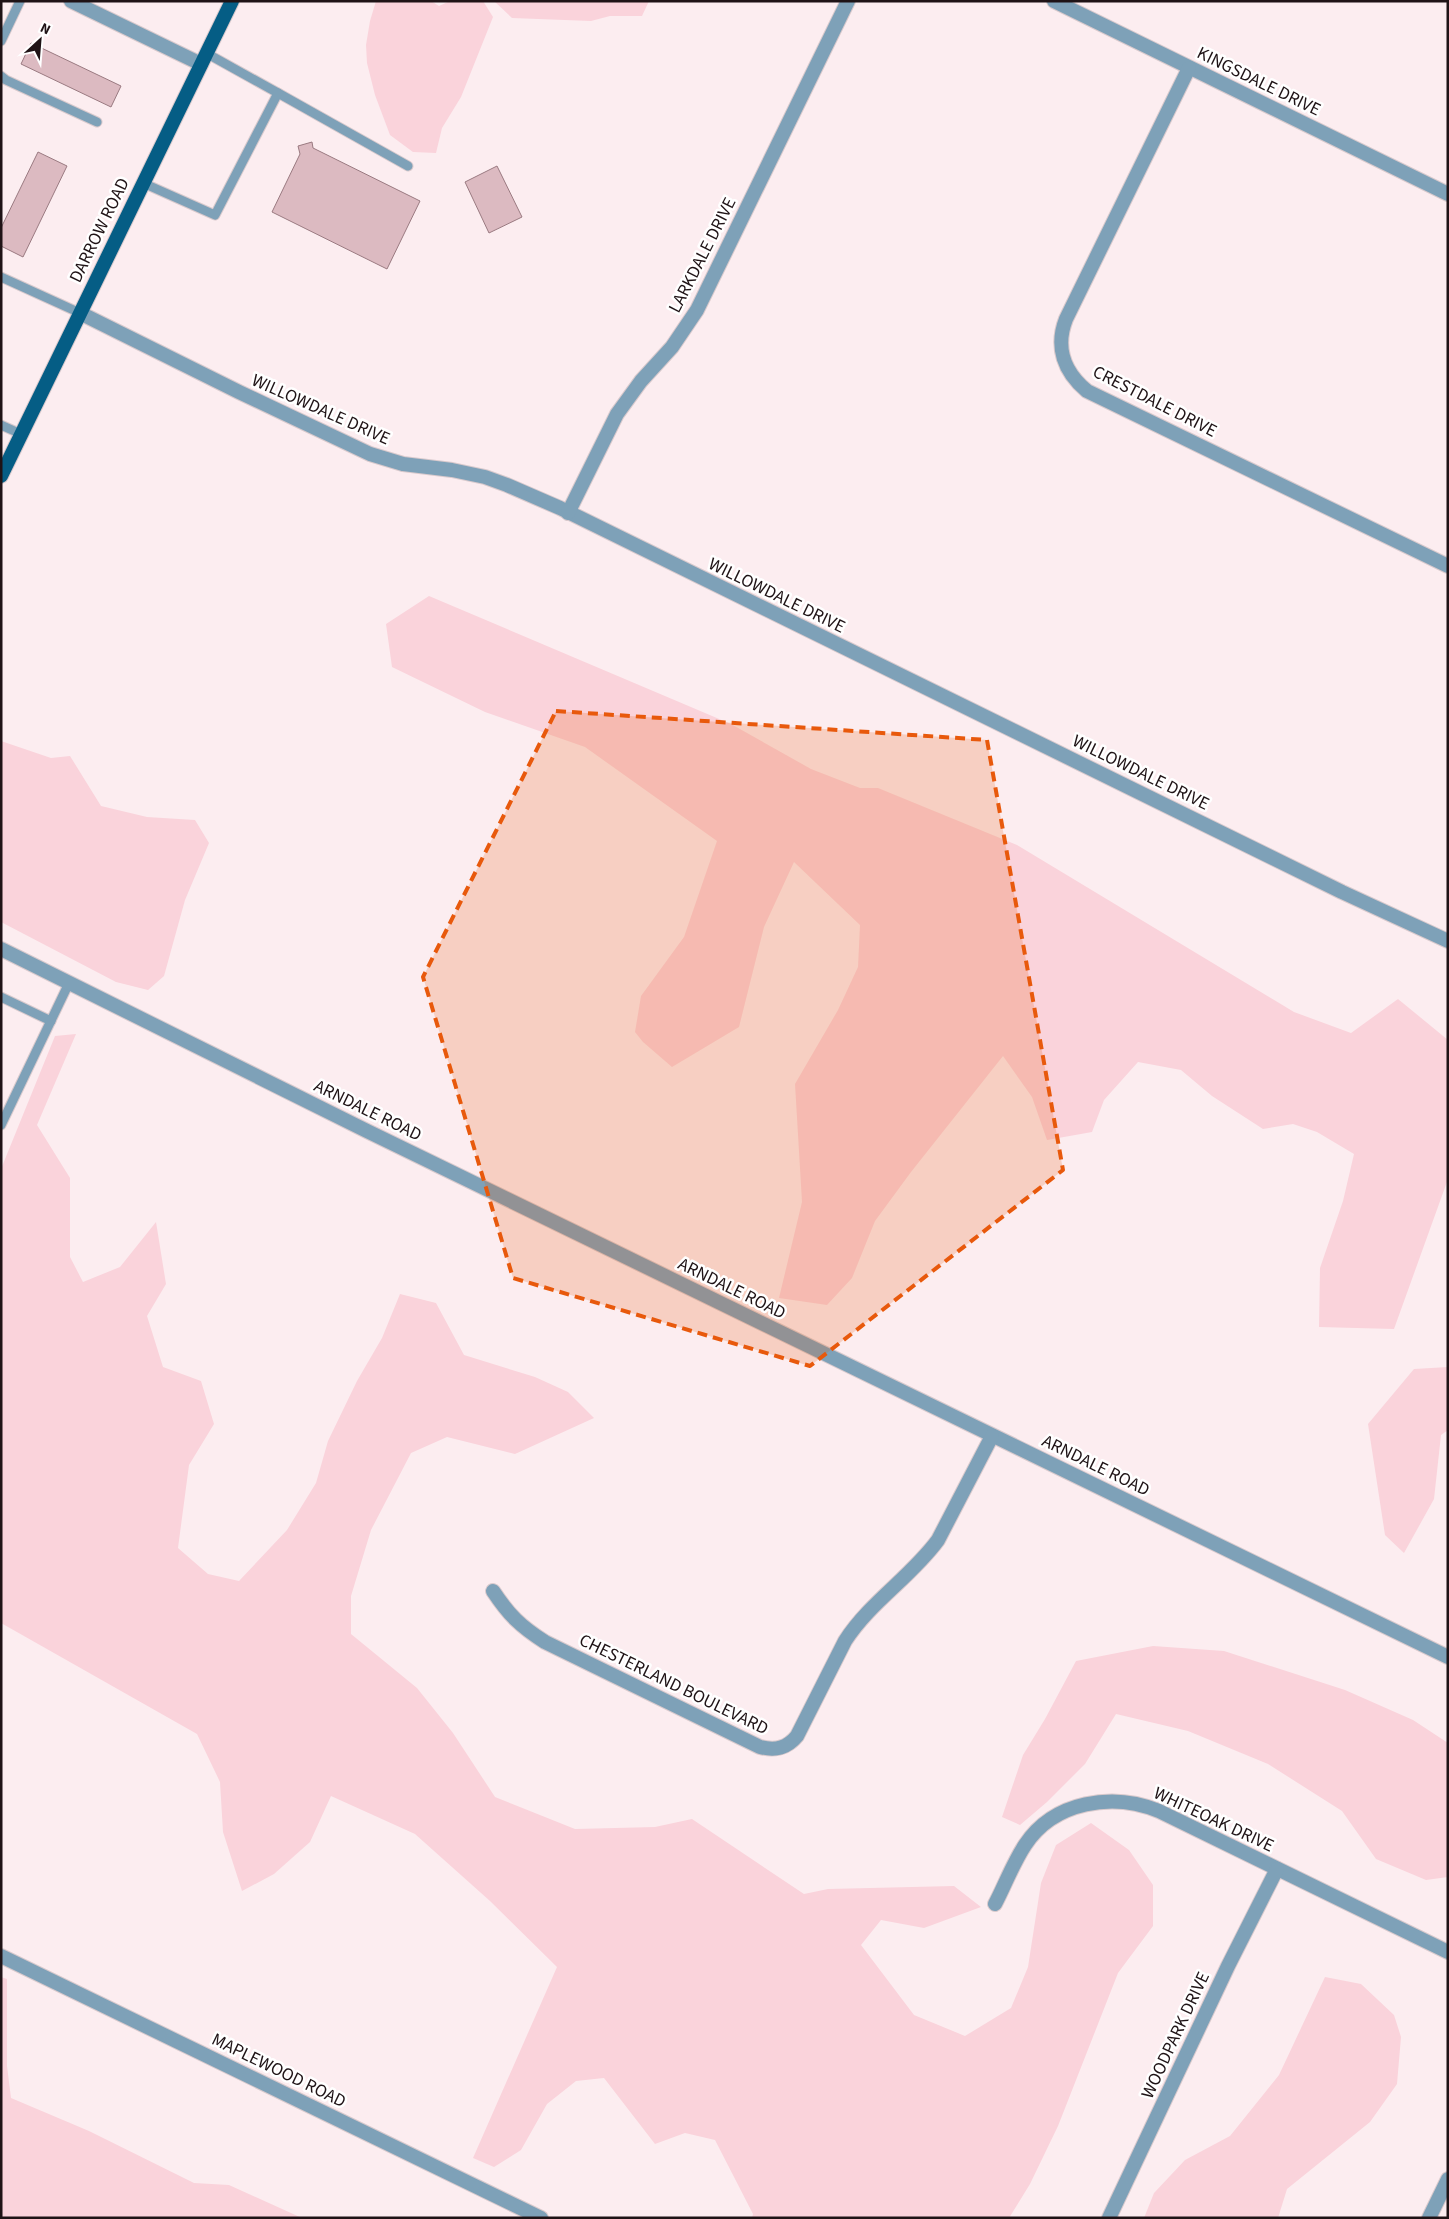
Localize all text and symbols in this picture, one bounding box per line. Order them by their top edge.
north arrow [15,15,65,65]
text: N [37,18,54,40]
street label: KINGSDALE DRIVE [1193,41,1325,122]
street label: DARROW ROAD [63,174,136,287]
street label: LARKDALE DRIVE [663,193,742,317]
street label: CRESTDALE DRIVE [1088,359,1221,444]
street label: WILLOWDALE DRIVE [248,368,394,451]
street label: WILLOWDALE DRIVE [704,552,849,639]
street label: WILLOWDALE DRIVE [1068,729,1213,816]
street label: ARNDALE ROAD [310,1074,426,1147]
street label: ARNDALE ROAD [674,1252,790,1325]
street label: ARNDALE ROAD [1038,1429,1154,1502]
street label: CHESTERLAND BOULEVARD [575,1628,773,1741]
street label: WHITEOAK DRIVE [1150,1781,1278,1858]
street label: WOODPARK DRIVE [1135,1968,1216,2103]
street label: MAPLEWOOD ROAD [207,2027,350,2114]

